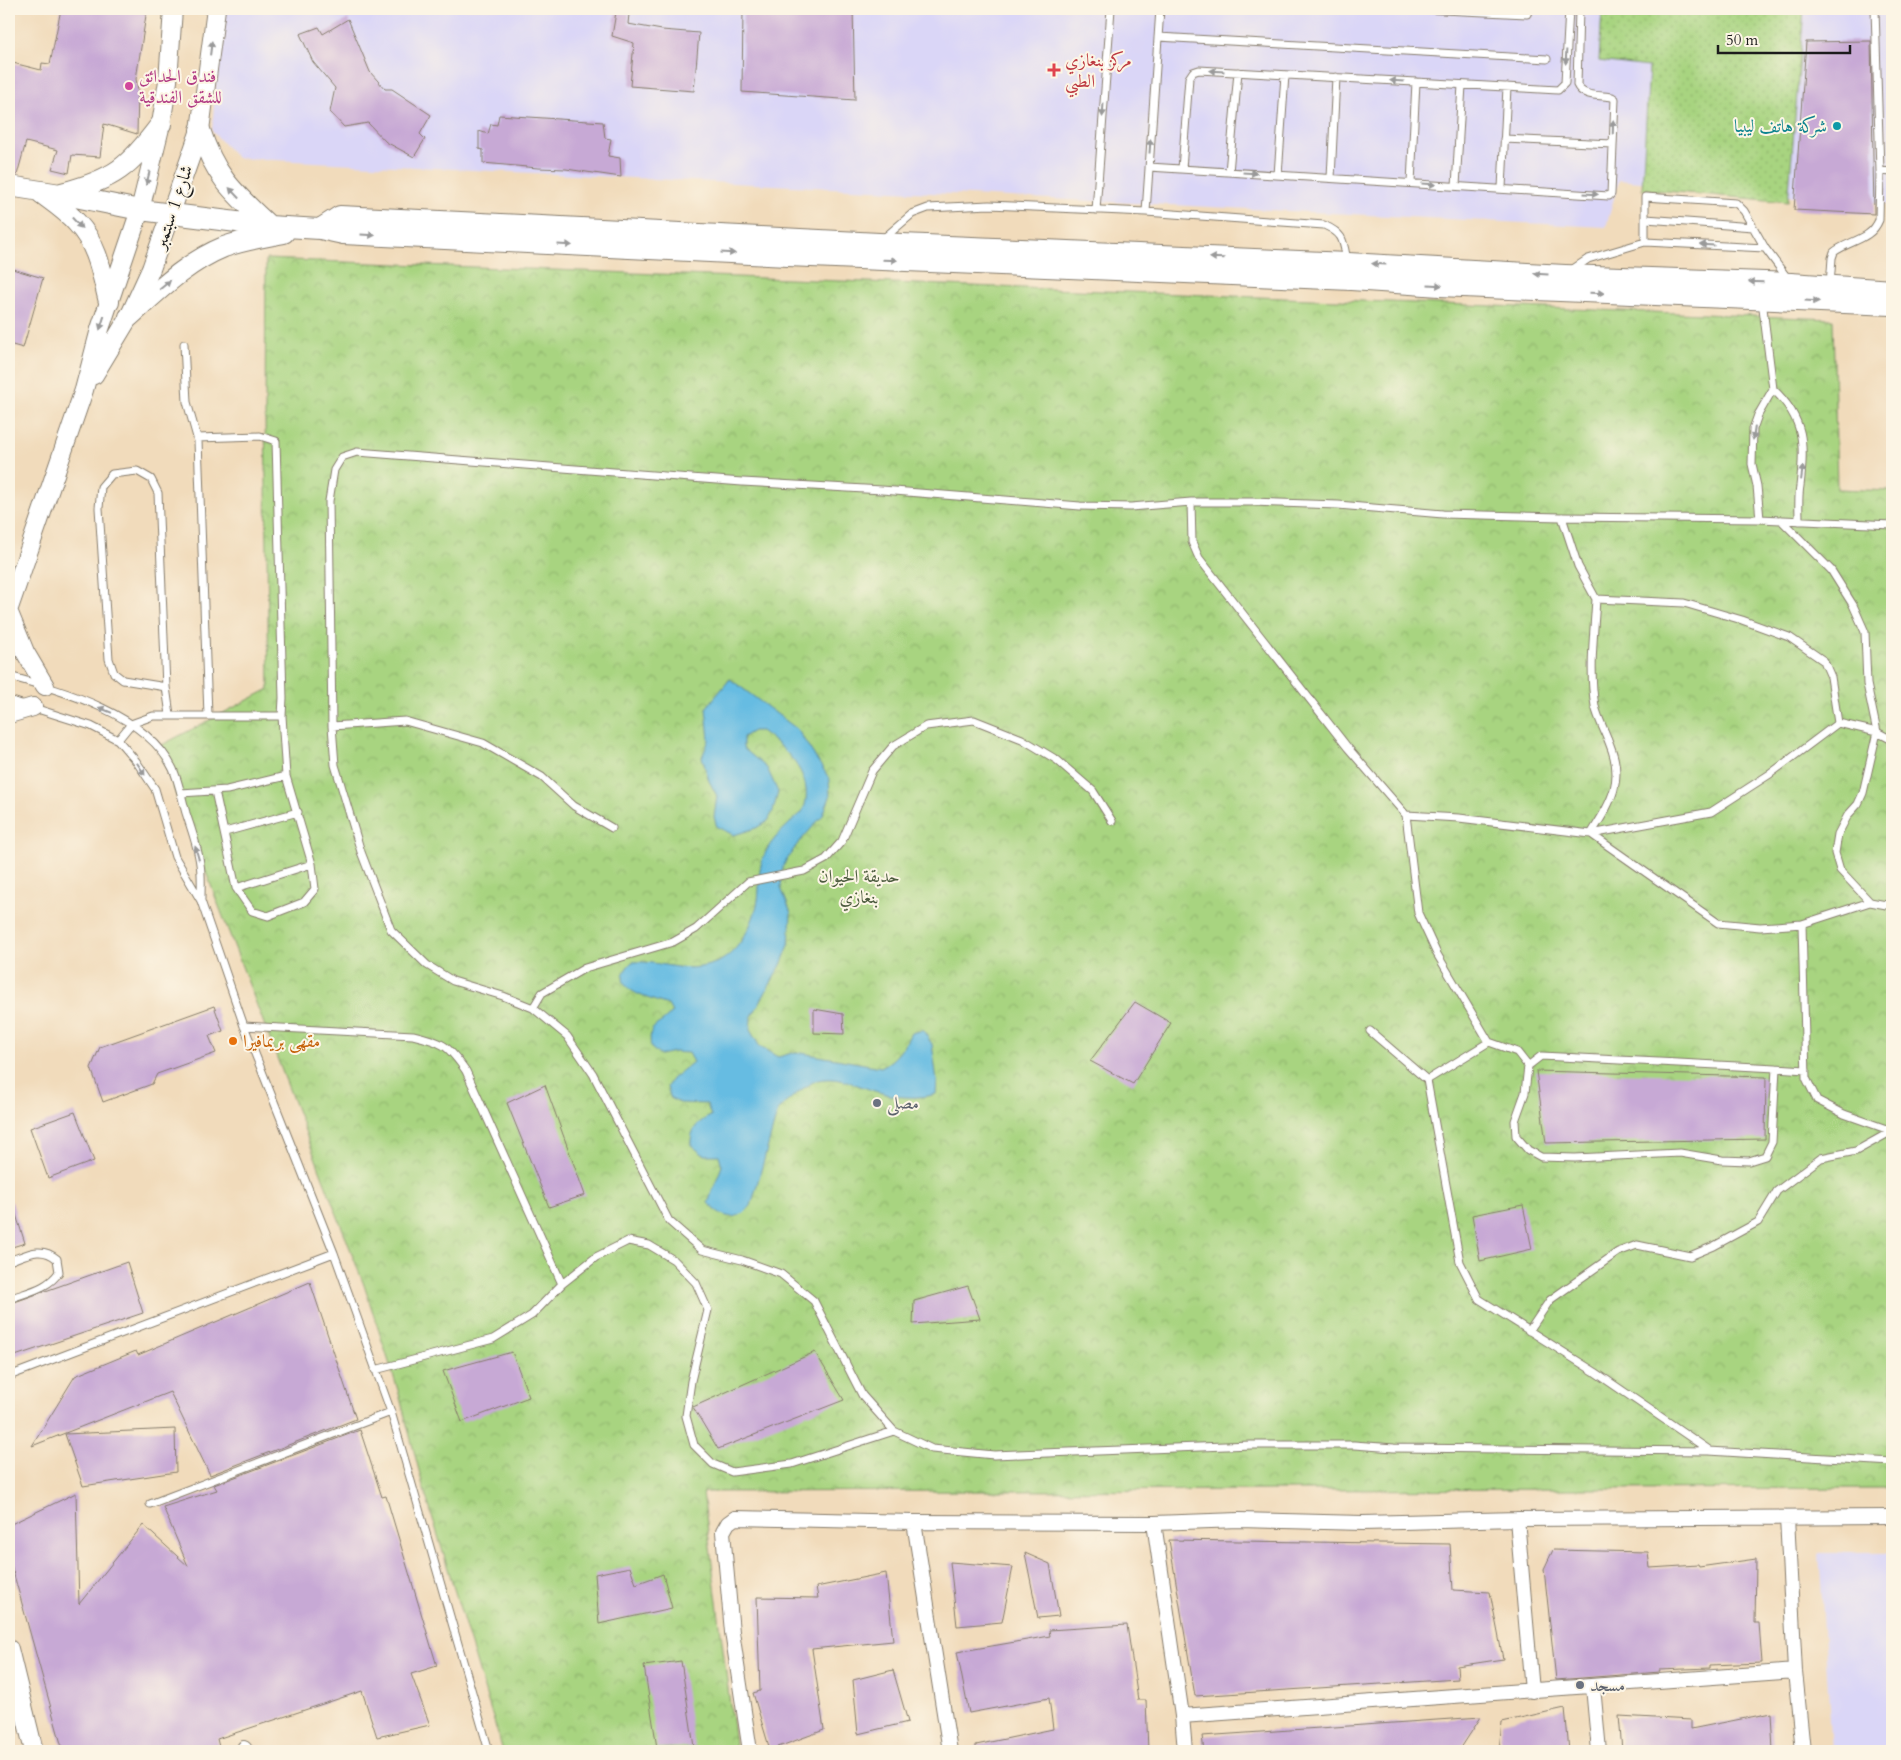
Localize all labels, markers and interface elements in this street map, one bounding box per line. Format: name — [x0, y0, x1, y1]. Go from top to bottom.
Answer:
scale bar — [1718, 22, 1851, 54]
text: 50 m — [1726, 30, 1758, 50]
one-way arrow — [208, 40, 216, 56]
place label: مركز بنغازي الطبي — [1065, 48, 1132, 98]
one-way arrow — [1562, 50, 1570, 66]
marker: مركز بنغازي الطبي — [1047, 63, 1061, 77]
place label: فندق الحدائق للشقق الفندقية — [139, 64, 222, 110]
one-way arrow — [1209, 66, 1225, 74]
one-way arrow — [1388, 77, 1404, 85]
marker: فندق الحدائق للشقق الفندقية — [123, 80, 135, 92]
one-way arrow — [1099, 102, 1107, 118]
place label: شركة هاتف ليبيا — [1734, 114, 1827, 139]
one-way arrow — [1610, 119, 1618, 135]
marker: شركة هاتف ليبيا — [1831, 120, 1843, 132]
one-way arrow — [1146, 137, 1154, 153]
street label: شارع 1 سبتمبر — [147, 162, 201, 255]
one-way arrow — [144, 170, 152, 185]
one-way arrow — [1242, 170, 1258, 178]
one-way arrow — [1422, 181, 1438, 189]
one-way arrow — [228, 187, 240, 199]
one-way arrow — [1584, 191, 1600, 199]
one-way arrow — [71, 217, 82, 229]
one-way arrow — [360, 232, 376, 240]
one-way arrow — [1699, 241, 1715, 249]
one-way arrow — [558, 242, 574, 250]
one-way arrow — [720, 249, 736, 257]
one-way arrow — [1209, 253, 1225, 261]
one-way arrow — [882, 257, 898, 265]
one-way arrow — [1371, 260, 1387, 268]
one-way arrow — [1533, 269, 1549, 277]
one-way arrow — [1748, 278, 1764, 286]
one-way arrow — [159, 280, 171, 291]
one-way arrow — [1427, 282, 1443, 290]
one-way arrow — [1589, 289, 1605, 297]
one-way arrow — [1804, 298, 1820, 306]
one-way arrow — [98, 315, 105, 330]
one-way arrow — [1750, 426, 1758, 442]
one-way arrow — [1798, 464, 1806, 480]
one-way arrow — [97, 705, 112, 713]
one-way arrow — [137, 762, 146, 775]
one-way arrow — [193, 846, 201, 861]
park label: حديقة الحيوان بنغازي — [818, 864, 900, 912]
place label: مقهى بريمافيرا — [243, 1029, 320, 1054]
marker: مقهى بريمافيرا — [227, 1035, 239, 1047]
place label: مصلى — [887, 1091, 919, 1116]
marker: مصلى — [871, 1097, 883, 1109]
place label: مسجد — [1590, 1673, 1625, 1698]
marker: مسجد — [1574, 1679, 1586, 1691]

